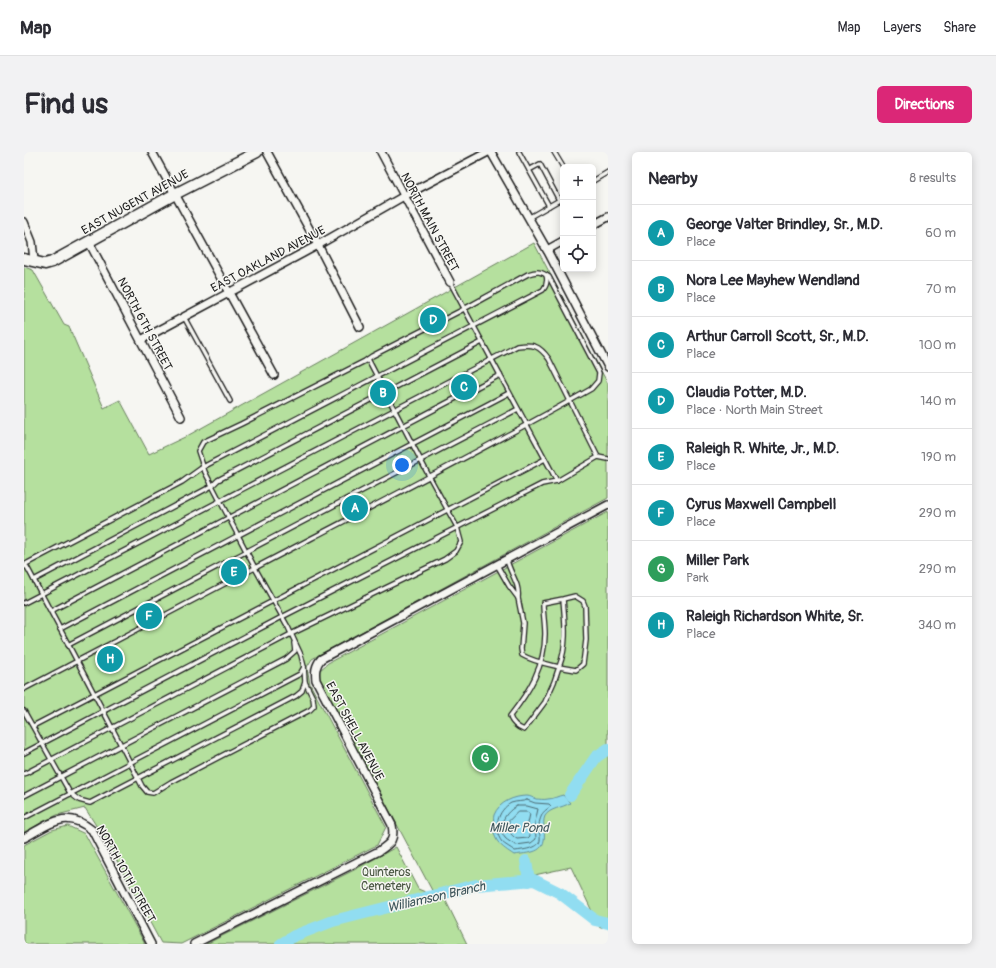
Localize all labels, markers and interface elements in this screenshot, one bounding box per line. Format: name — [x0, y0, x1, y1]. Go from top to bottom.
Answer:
text: Map — [20, 16, 51, 40]
text: Map — [838, 19, 861, 36]
text: Layers — [883, 19, 921, 36]
text: Share — [943, 19, 976, 36]
button: Directions — [877, 86, 972, 123]
text: Find us — [24, 87, 108, 122]
map controls — [560, 164, 596, 272]
button: + — [560, 164, 596, 200]
street label: EAST NUGENT AVENUE — [79, 167, 192, 238]
text: Nearby — [648, 168, 697, 189]
street label: NORTH MAIN STREET — [397, 170, 462, 275]
text: 8 results — [910, 170, 956, 186]
button: − — [560, 200, 596, 236]
text: George Valter Brindley, Sr., M.D. — [686, 215, 883, 234]
street label: EAST OAKLAND AVENUE — [208, 223, 328, 296]
text: A — [657, 225, 665, 241]
text: 60 m — [925, 225, 956, 241]
text: Place — [686, 234, 715, 250]
button: locate — [560, 236, 596, 272]
text: Nora Lee Mayhew Wendland — [686, 271, 860, 290]
street label: NORTH 6TH STREET — [114, 275, 176, 374]
text: B — [657, 281, 665, 297]
text: 70 m — [926, 281, 956, 297]
text: Place — [686, 290, 715, 306]
pin: D — [420, 305, 446, 335]
text: Arthur Carroll Scott, Sr., M.D. — [686, 327, 869, 346]
text: C — [657, 337, 665, 353]
text: 100 m — [919, 337, 956, 353]
text: Place — [686, 346, 715, 362]
pin: C — [451, 372, 477, 402]
pin: B — [370, 378, 396, 408]
text: Claudia Potter, M.D. — [686, 383, 807, 402]
text: D — [657, 393, 665, 409]
text: 140 m — [920, 393, 956, 409]
text: Place · North Main Street — [686, 402, 823, 418]
text: Raleigh R. White, Jr., M.D. — [686, 439, 839, 458]
text: E — [658, 449, 664, 465]
text: 190 m — [921, 449, 956, 465]
your location — [392, 455, 412, 475]
text: Place — [686, 458, 715, 474]
pin: A — [342, 493, 368, 523]
text: Cyrus Maxwell Campbell — [686, 495, 836, 514]
text: F — [657, 505, 665, 521]
text: 290 m — [919, 505, 956, 521]
text: Place — [686, 514, 715, 530]
text: Miller Park — [686, 551, 749, 570]
pin: E — [221, 557, 247, 587]
text: G — [657, 561, 665, 577]
text: 290 m — [919, 561, 956, 577]
text: Park — [686, 570, 709, 586]
pin: F — [136, 601, 162, 631]
text: Raleigh Richardson White, Sr. — [686, 607, 864, 626]
text: H — [657, 617, 665, 633]
text: 340 m — [918, 617, 956, 633]
text: Place — [686, 626, 715, 642]
pin: H — [97, 644, 123, 674]
street label: EAST SHELL AVENUE — [322, 679, 387, 783]
pin: G — [472, 743, 498, 773]
water label: Miller Pond — [489, 820, 550, 836]
street label: NORTH 10TH STREET — [93, 823, 159, 926]
park label: Quinteros Cemetery — [361, 865, 411, 894]
water label: Williamson Branch — [386, 878, 488, 916]

